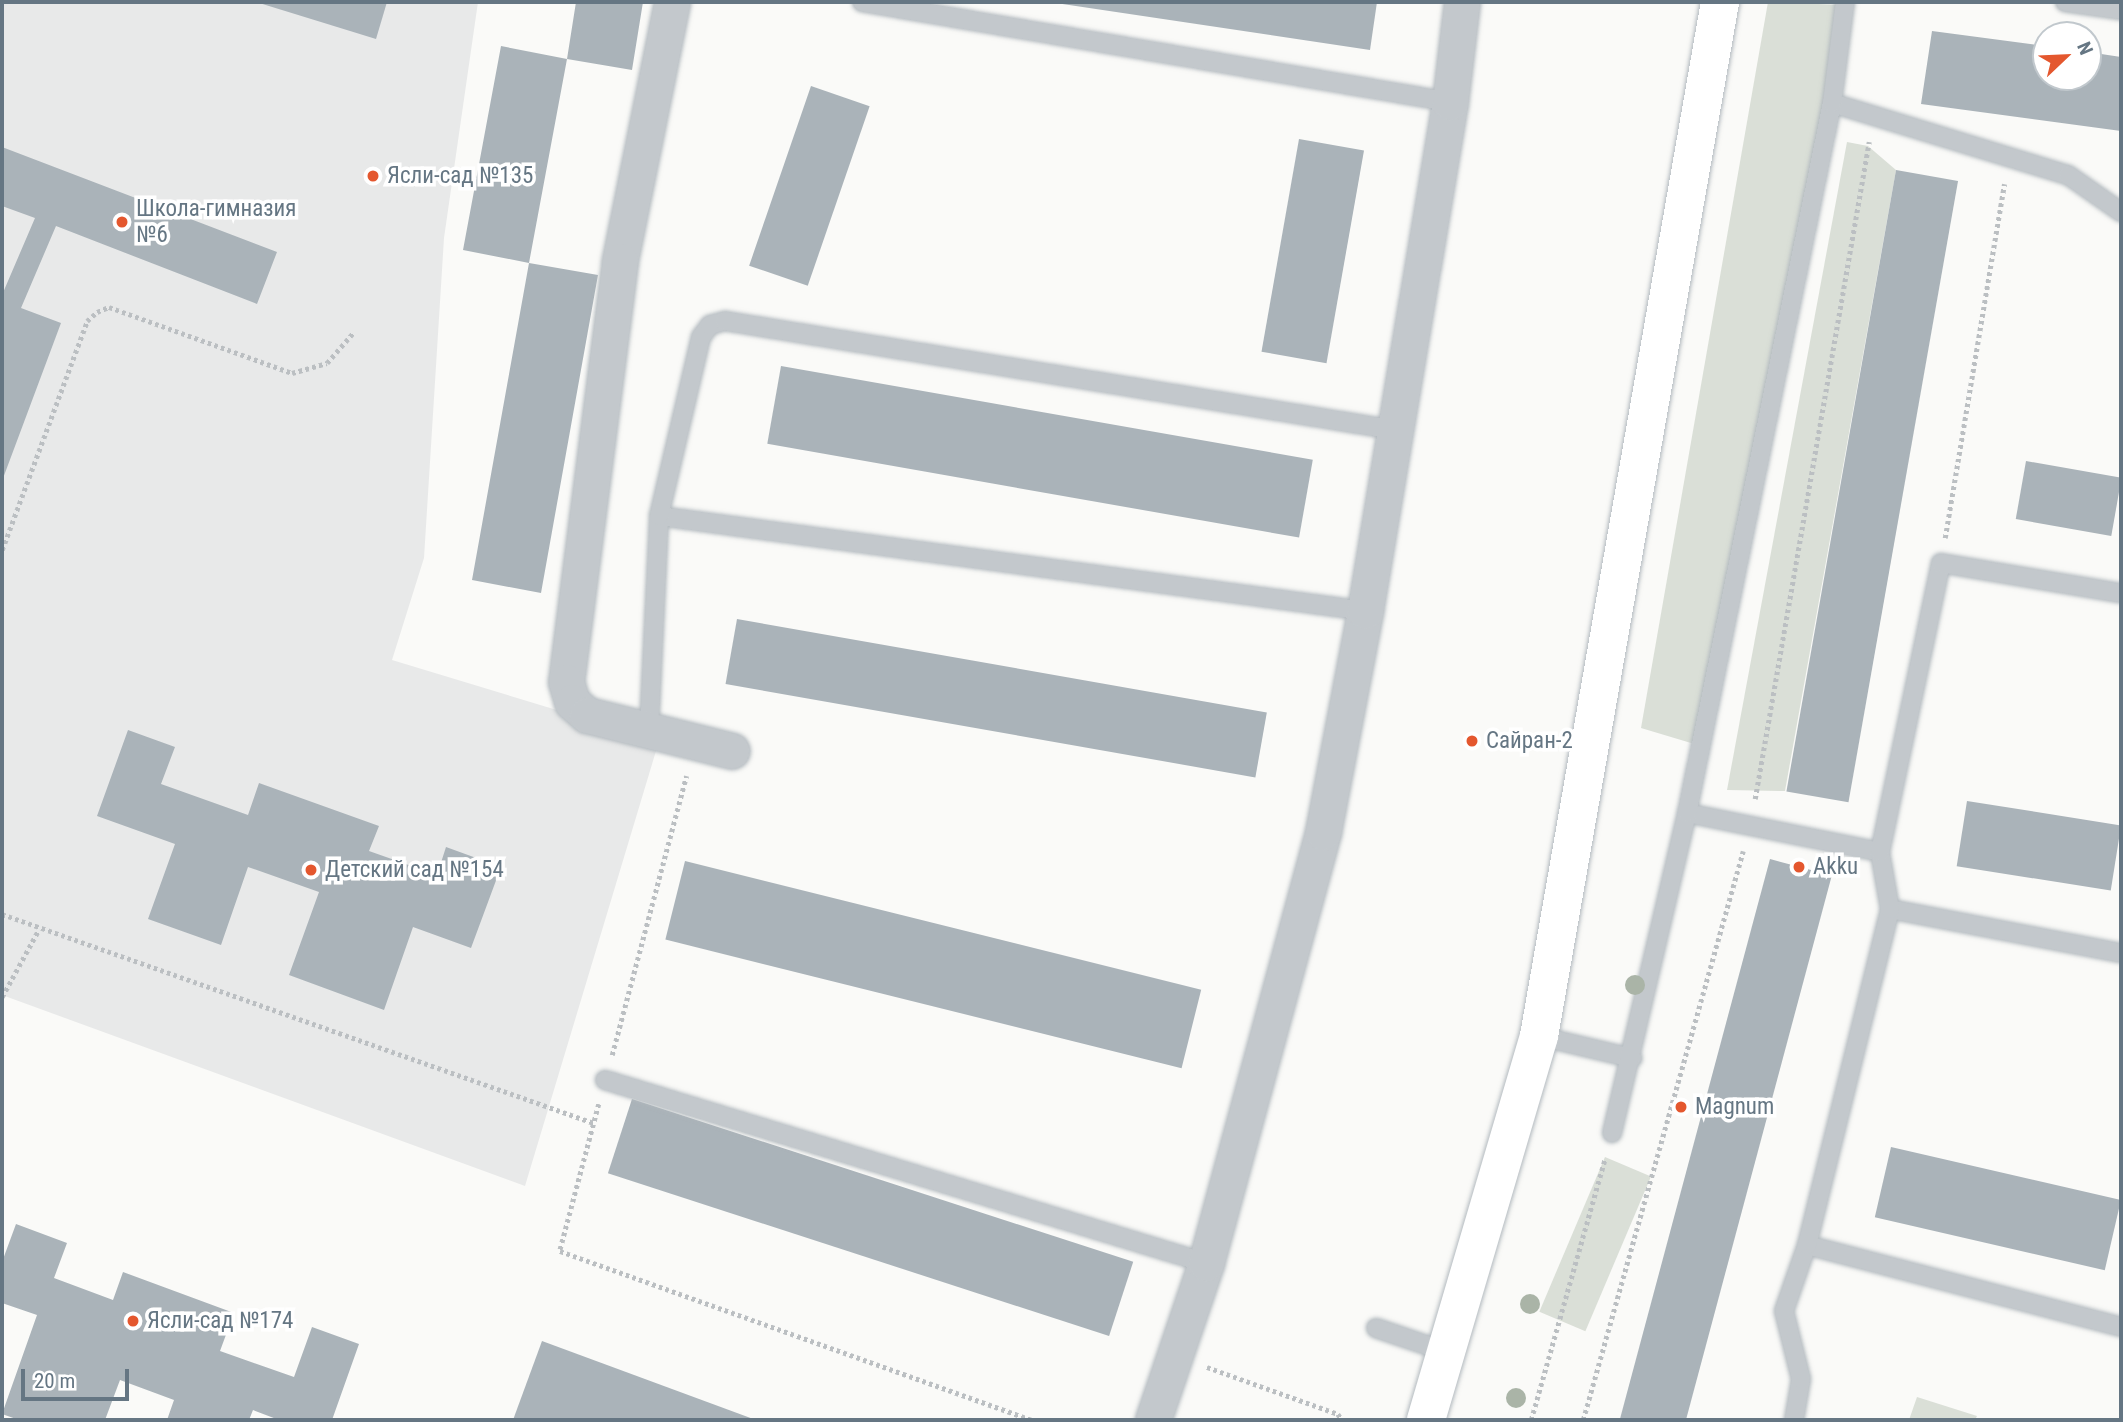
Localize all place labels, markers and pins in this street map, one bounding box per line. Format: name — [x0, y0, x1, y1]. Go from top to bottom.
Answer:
place label: Ясли-сад №135 — [387, 162, 533, 190]
marker: Ясли-сад №135 — [365, 168, 381, 184]
place label: Школа-гимназия №6 — [136, 195, 296, 249]
marker: Школа-гимназия №6 — [114, 214, 130, 230]
place label: Сайран-2 — [1486, 727, 1573, 755]
marker: Сайран-2 — [1464, 733, 1480, 749]
place label: Akku — [1813, 853, 1858, 881]
place label: Детский сад №154 — [325, 856, 504, 884]
marker: Akku — [1791, 859, 1807, 875]
marker: Детский сад №154 — [303, 862, 319, 878]
place label: Magnum — [1695, 1093, 1774, 1121]
marker: Magnum — [1673, 1099, 1689, 1115]
place label: Ясли-сад №174 — [147, 1307, 293, 1335]
marker: Ясли-сад №174 — [125, 1313, 141, 1329]

